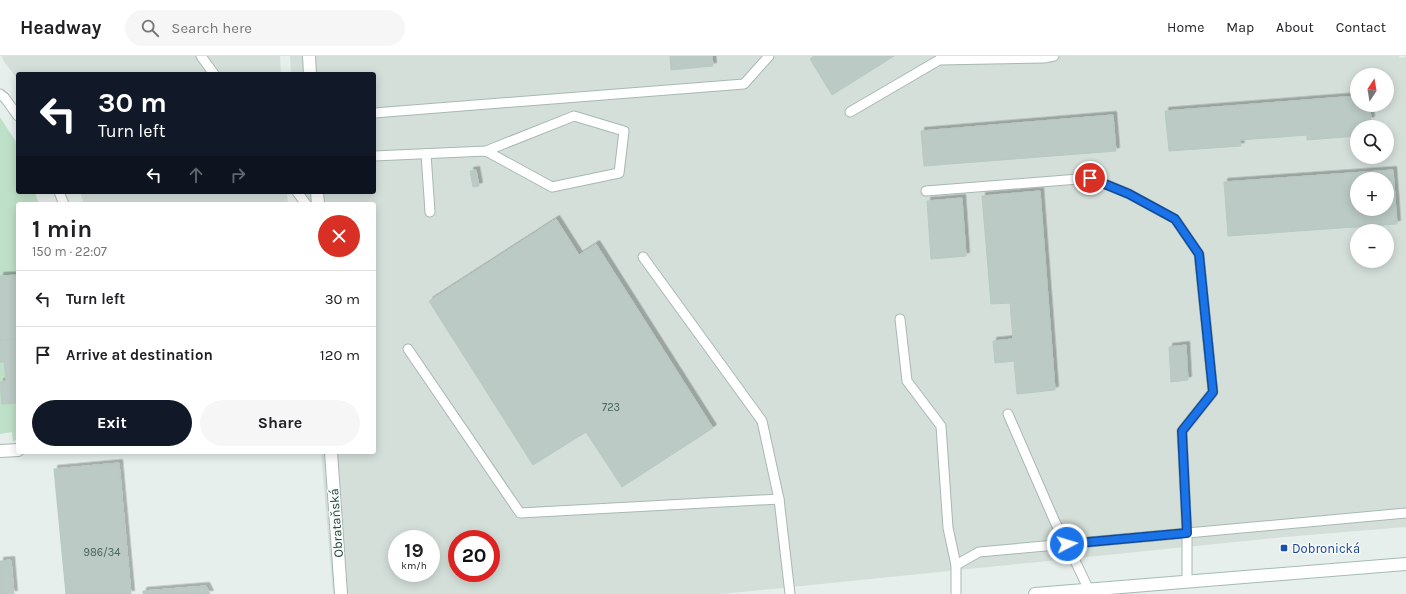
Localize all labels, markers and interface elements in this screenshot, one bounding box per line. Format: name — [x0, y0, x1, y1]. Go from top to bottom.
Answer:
search box — [125, 10, 405, 46]
text: Headway — [20, 17, 101, 39]
icon: search — [139, 17, 161, 39]
text: Search here — [171, 19, 252, 37]
text: Home — [1167, 19, 1204, 36]
text: Map — [1226, 19, 1254, 36]
text: About — [1276, 19, 1314, 36]
text: Contact — [1336, 19, 1386, 36]
north arrow — [1350, 68, 1394, 112]
map controls — [1350, 68, 1394, 268]
text: 30 m — [98, 86, 167, 119]
icon: left — [32, 88, 84, 140]
text: Turn left — [98, 120, 166, 142]
button: search — [1350, 120, 1394, 164]
pin — [1073, 161, 1107, 195]
icon: left — [143, 164, 165, 186]
icon: ahead — [185, 164, 207, 186]
icon: right — [227, 164, 249, 186]
icon: arrive — [1079, 167, 1101, 189]
button: + — [1350, 172, 1394, 216]
text: 1 min — [32, 215, 92, 243]
button: close — [318, 215, 360, 257]
button: − — [1350, 224, 1394, 268]
text: 150 m · 22:07 — [32, 244, 107, 259]
icon: left — [32, 288, 54, 310]
text: Turn left — [66, 290, 125, 308]
text: 30 m — [325, 290, 360, 308]
icon: arrive — [32, 344, 54, 366]
text: Arrive at destination — [66, 346, 213, 364]
text: 120 m — [320, 346, 360, 364]
button: Exit — [32, 400, 192, 446]
button: Share — [200, 400, 360, 446]
house number: 723 — [602, 401, 620, 414]
street label: Obrataňská — [326, 488, 346, 558]
position arrow — [1046, 523, 1088, 565]
speed limit sign: 20 — [448, 530, 500, 582]
text: 19 — [404, 539, 424, 562]
place label: Dobronická — [1292, 541, 1360, 556]
marker: Dobronická — [1279, 543, 1289, 553]
house number: 986/34 — [84, 546, 120, 559]
text: km/h — [401, 560, 427, 572]

